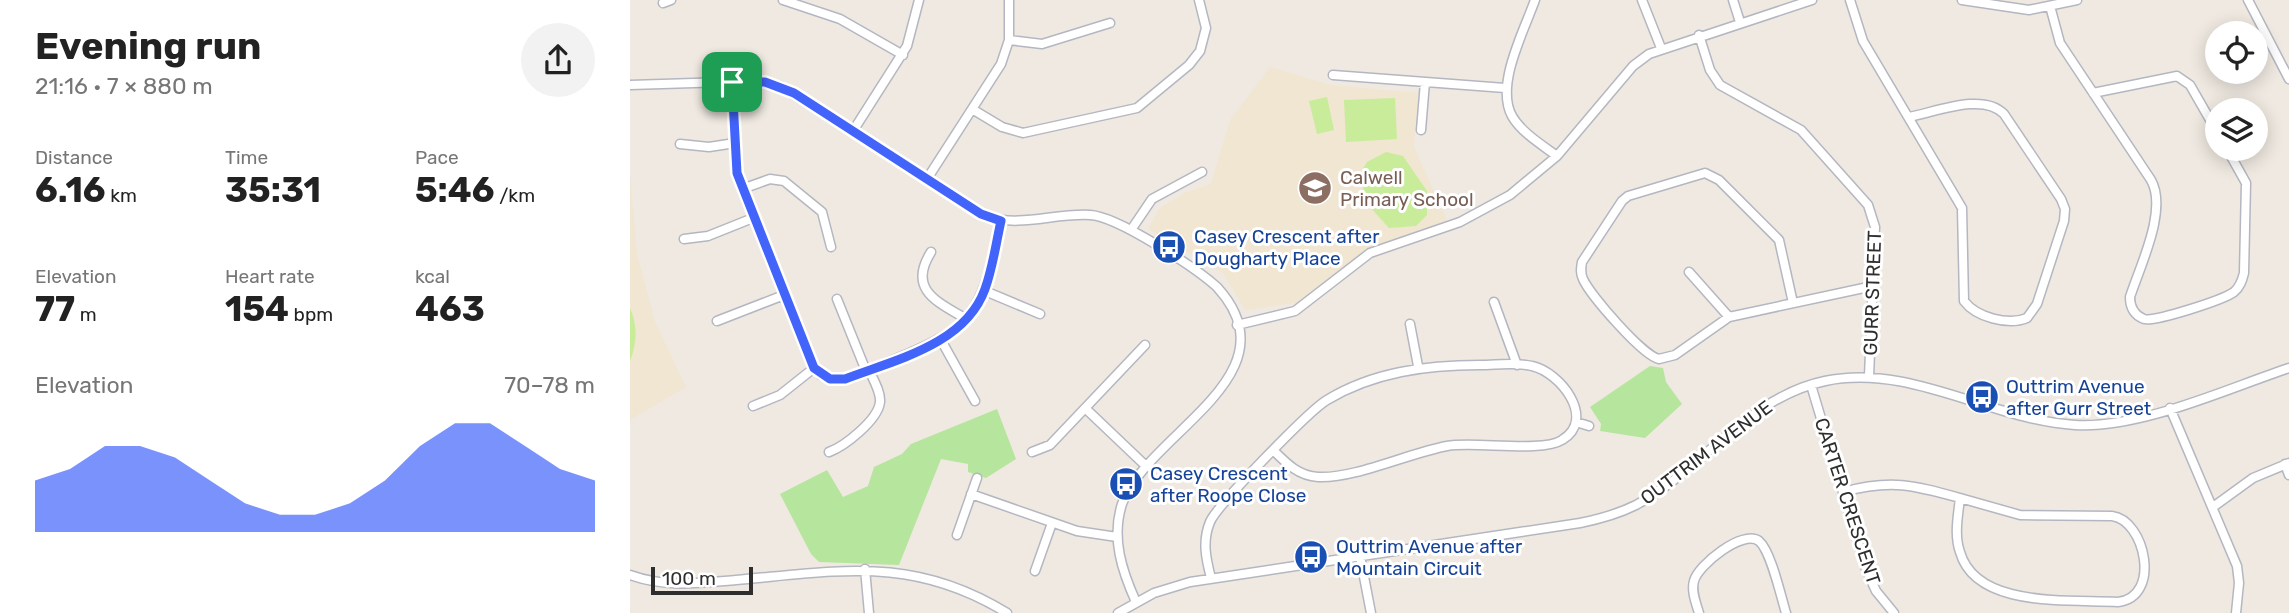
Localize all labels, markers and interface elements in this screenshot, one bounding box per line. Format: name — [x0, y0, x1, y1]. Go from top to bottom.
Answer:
map controls — [2205, 21, 2268, 161]
button: locate — [2205, 21, 2268, 84]
text: Evening run — [35, 23, 261, 69]
button: share — [521, 23, 595, 97]
pin — [702, 52, 762, 112]
icon: arrive — [713, 63, 751, 101]
text: 21:16 · 7 × 880 m — [35, 72, 213, 100]
button: layers — [2205, 98, 2268, 161]
text: Distance — [35, 146, 113, 169]
text: Time — [225, 146, 268, 169]
text: Pace — [415, 146, 459, 169]
place label: Calwell Primary School — [1340, 166, 1474, 211]
text: 6.16 — [35, 169, 106, 211]
text: 35:31 — [225, 169, 321, 211]
text: 5:46 — [415, 169, 495, 211]
school or university icon: Calwell Primary School — [1296, 169, 1334, 207]
text: km — [106, 184, 137, 207]
text: /km — [495, 184, 535, 207]
place label: Casey Crescent after Dougharty Place — [1194, 225, 1380, 270]
bus stop icon: Casey Crescent after Dougharty Place — [1150, 228, 1188, 266]
street label: GURR STREET — [1859, 230, 1886, 356]
text: Elevation — [35, 265, 116, 288]
text: Heart rate — [225, 265, 315, 288]
text: kcal — [415, 265, 450, 288]
text: 77 — [35, 288, 75, 330]
text: 154 — [225, 288, 289, 330]
text: 463 — [415, 288, 485, 330]
text: m — [75, 303, 97, 326]
text: bpm — [289, 303, 333, 326]
text: Elevation — [35, 371, 134, 399]
text: 70–78 m — [504, 371, 595, 399]
place label: Outtrim Avenue after Gurr Street — [2006, 375, 2152, 420]
bus stop icon: Outtrim Avenue after Gurr Street — [1963, 378, 2001, 416]
street label: OUTTRIM AVENUE — [1636, 395, 1777, 509]
street label: CARTER CRESCENT — [1810, 415, 1885, 587]
place label: Casey Crescent after Roope Close — [1150, 462, 1307, 507]
bus stop icon: Casey Crescent after Roope Close — [1107, 465, 1145, 503]
place label: Outtrim Avenue after Mountain Circuit — [1336, 535, 1523, 580]
bus stop icon: Outtrim Avenue after Mountain Circuit — [1292, 538, 1330, 576]
scale bar — [651, 564, 752, 596]
text: 100 m — [662, 567, 716, 590]

